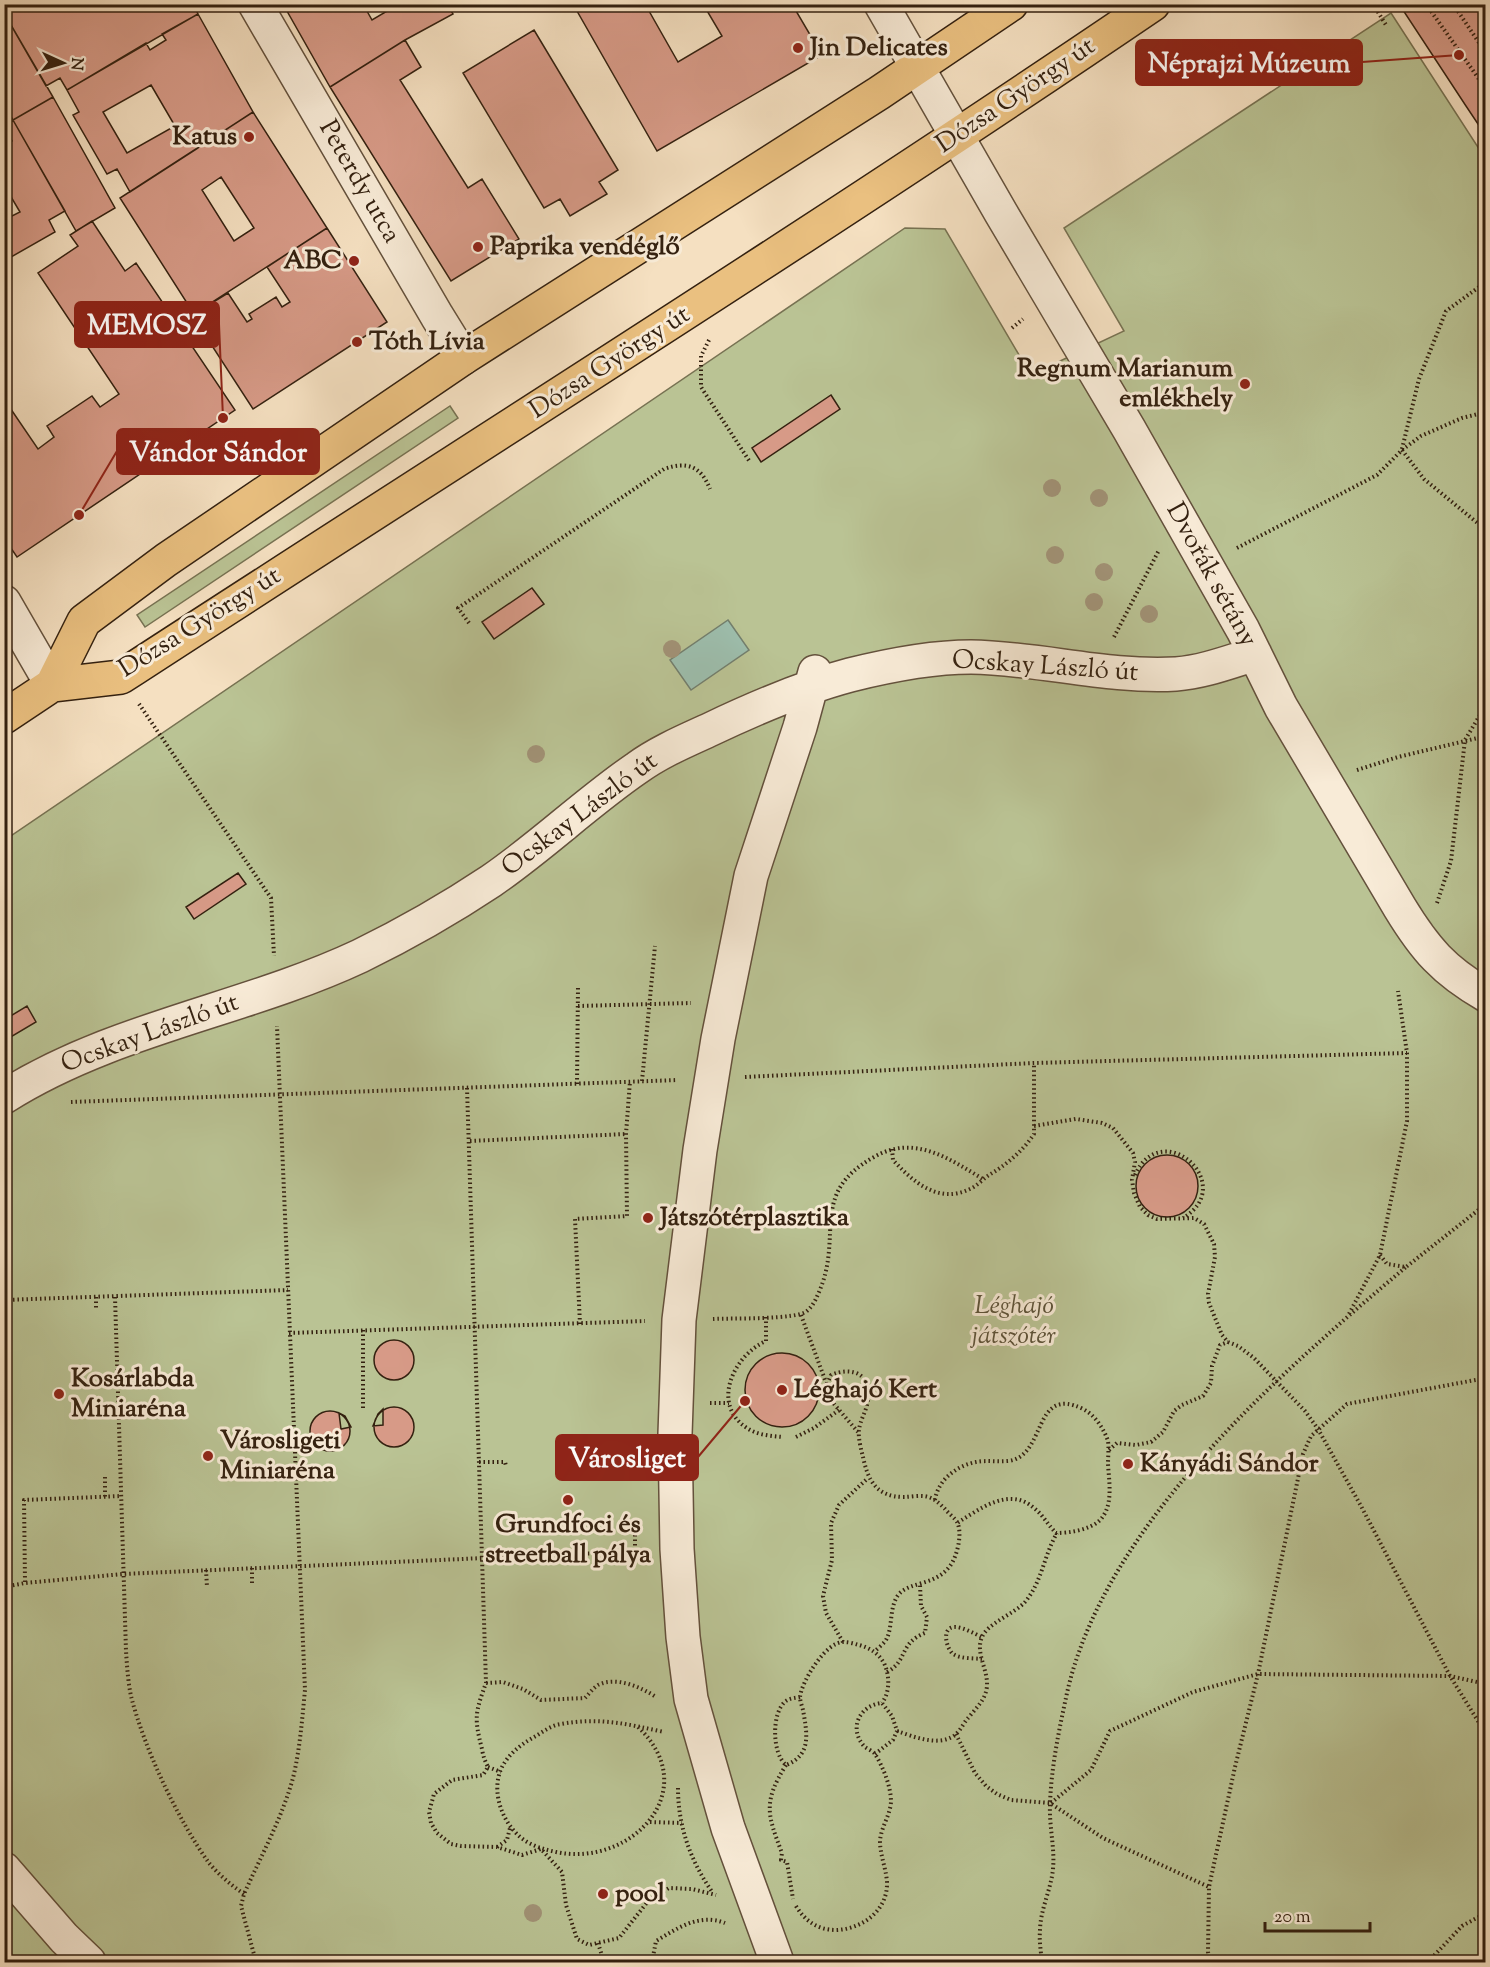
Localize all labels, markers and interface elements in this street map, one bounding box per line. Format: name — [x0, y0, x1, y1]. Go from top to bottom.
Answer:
street label: Dózsa György út — [929, 29, 1103, 163]
place label: Jin Delicates — [808, 30, 948, 67]
north arrow — [33, 33, 93, 93]
callout: Néprajzi Múzeum — [1136, 40, 1362, 85]
marker: Jin Delicates — [791, 41, 805, 55]
text: Néprajzi Múzeum — [1148, 46, 1351, 85]
text: N — [64, 57, 87, 71]
street label: Peterdy utca — [309, 114, 409, 251]
place label: Katus — [172, 119, 237, 156]
marker: Katus — [242, 130, 256, 144]
place label: Paprika vendéglő — [490, 229, 680, 266]
marker: Paprika vendéglő — [471, 240, 485, 254]
place label: ABC — [284, 243, 342, 280]
marker: ABC — [347, 254, 361, 268]
street label: Dózsa György út — [522, 297, 698, 429]
callout: MEMOSZ — [75, 302, 219, 347]
text: MEMOSZ — [87, 308, 208, 347]
place label: Tóth Lívia — [369, 324, 485, 361]
marker: Tóth Lívia — [350, 335, 364, 349]
place label: Regnum Marianum emlékhely — [1017, 351, 1233, 418]
marker: Regnum Marianum emlékhely — [1238, 377, 1252, 391]
callout: Vándor Sándor — [117, 429, 319, 474]
text: Vándor Sándor — [129, 435, 308, 474]
street label: Dvořák sétány — [1156, 496, 1266, 654]
street label: Dózsa György út — [112, 558, 288, 688]
street label: Ocskay László út — [951, 642, 1140, 692]
street label: Ocskay László út — [494, 744, 666, 886]
street label: Ocskay László út — [56, 985, 244, 1083]
place label: Játszótérplasztika — [658, 1200, 849, 1237]
marker: Játszótérplasztika — [641, 1211, 655, 1225]
park label: Léghajó játszótér — [970, 1288, 1056, 1355]
place label: Kosárlabda Miniaréna — [71, 1361, 194, 1428]
place label: Léghajó Kert — [794, 1372, 937, 1409]
marker: Léghajó Kert — [775, 1383, 789, 1397]
marker: Kosárlabda Miniaréna — [52, 1387, 66, 1401]
place label: Városligeti Miniaréna — [220, 1423, 341, 1490]
callout: Városliget — [556, 1435, 698, 1480]
text: Városliget — [568, 1441, 687, 1480]
place label: Kányádi Sándor — [1140, 1446, 1319, 1483]
marker: Városligeti Miniaréna — [201, 1449, 215, 1463]
marker: Kányádi Sándor — [1121, 1457, 1135, 1471]
marker: Grundfoci és streetball pálya — [561, 1493, 575, 1507]
place label: Grundfoci és streetball pálya — [485, 1507, 651, 1574]
place label: pool — [615, 1876, 666, 1913]
marker: pool — [596, 1887, 610, 1901]
scale bar — [1265, 1895, 1370, 1933]
text: 20 m — [1274, 1905, 1311, 1931]

